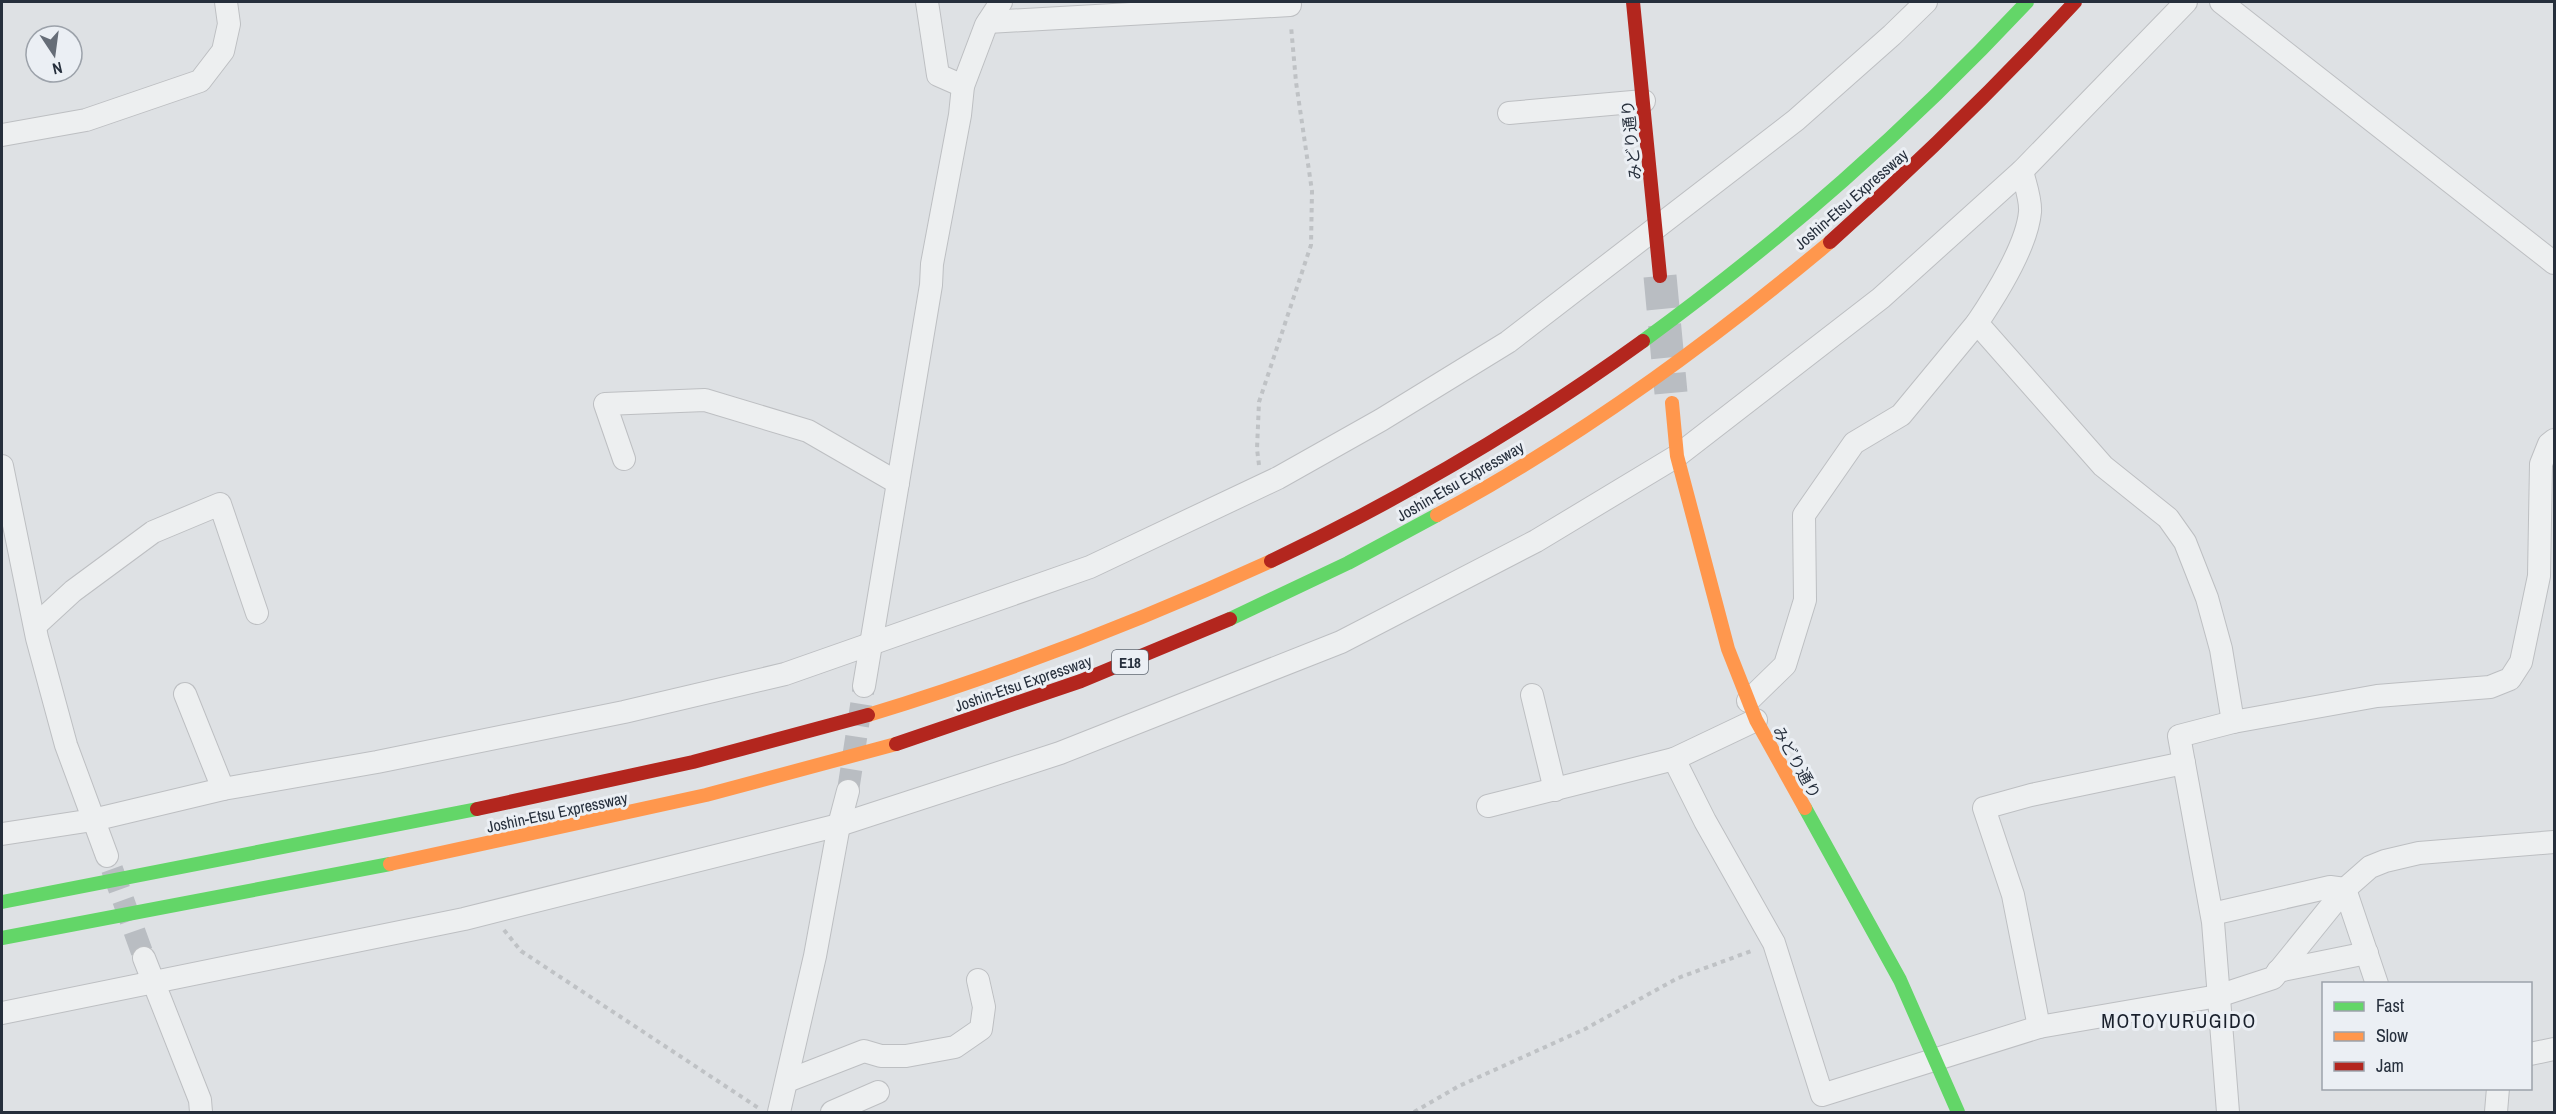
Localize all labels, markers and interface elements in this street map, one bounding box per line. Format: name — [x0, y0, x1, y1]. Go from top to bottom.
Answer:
north arrow — [24, 24, 84, 84]
text: N — [50, 57, 64, 80]
street label: みどり通り — [1616, 99, 1646, 181]
street label: Joshin-Etsu Expressway — [1790, 143, 1913, 254]
street label: Joshin-Etsu Expressway — [1392, 435, 1528, 526]
street label: Joshin-Etsu Expressway — [952, 649, 1095, 717]
road number: E18 — [1112, 650, 1148, 674]
street label: みどり通り — [1768, 722, 1826, 802]
street label: Joshin-Etsu Expressway — [484, 786, 630, 838]
legend — [2322, 982, 2532, 1090]
text: Fast — [2376, 993, 2404, 1018]
district label: MOTOYURUGIDO — [2101, 1007, 2257, 1034]
text: Slow — [2376, 1023, 2408, 1048]
text: Jam — [2376, 1053, 2404, 1078]

